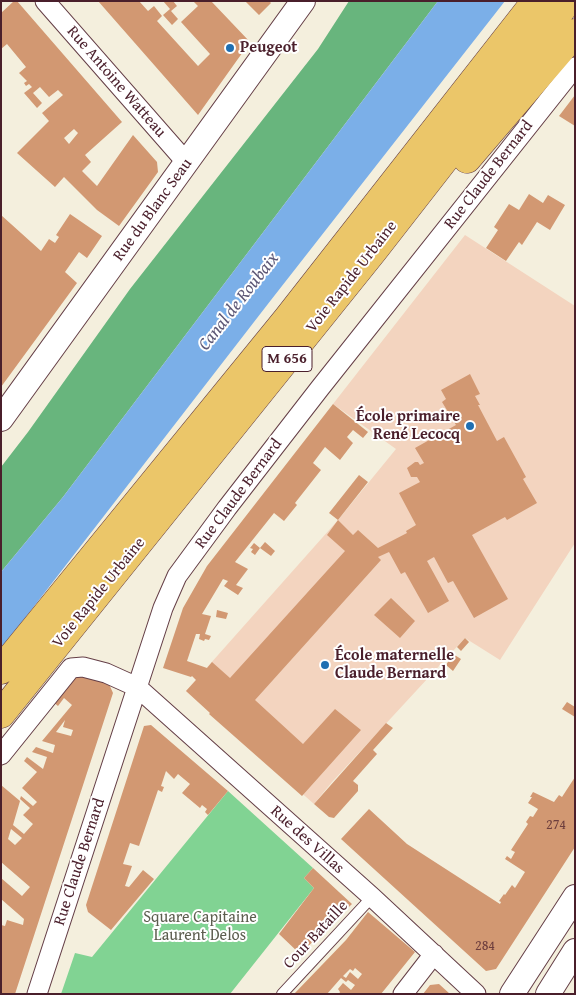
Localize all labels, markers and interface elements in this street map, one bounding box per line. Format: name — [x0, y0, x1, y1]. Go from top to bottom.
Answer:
street label: Rue Antoine Watteau — [62, 22, 170, 142]
place label: Peugeot — [240, 38, 297, 58]
marker: Peugeot — [224, 42, 236, 54]
street label: Rue Claude Bernard — [441, 117, 537, 233]
street label: Rue du Blanc Seau — [109, 155, 197, 265]
street label: Voie Rapide Urbaine — [302, 217, 402, 337]
water label: Canal de Roubaix — [194, 249, 284, 355]
road number: M 656 — [262, 346, 312, 372]
place label: École primaire René Lecocq — [356, 407, 460, 445]
marker: École primaire René Lecocq — [464, 420, 476, 432]
street label: Rue Claude Bernard — [191, 435, 287, 553]
street label: Voie Rapide Urbaine — [49, 534, 149, 652]
place label: École maternelle Claude Bernard — [335, 646, 454, 684]
marker: École maternelle Claude Bernard — [319, 659, 331, 671]
street label: Rue Claude Bernard — [50, 796, 110, 928]
street label: Rue des Villas — [266, 802, 348, 878]
house number: 274 — [546, 817, 566, 833]
street label: Cour Bataille — [279, 897, 353, 973]
park label: Square Capitaine Laurent Delos — [143, 908, 257, 946]
house number: 284 — [475, 938, 495, 954]

